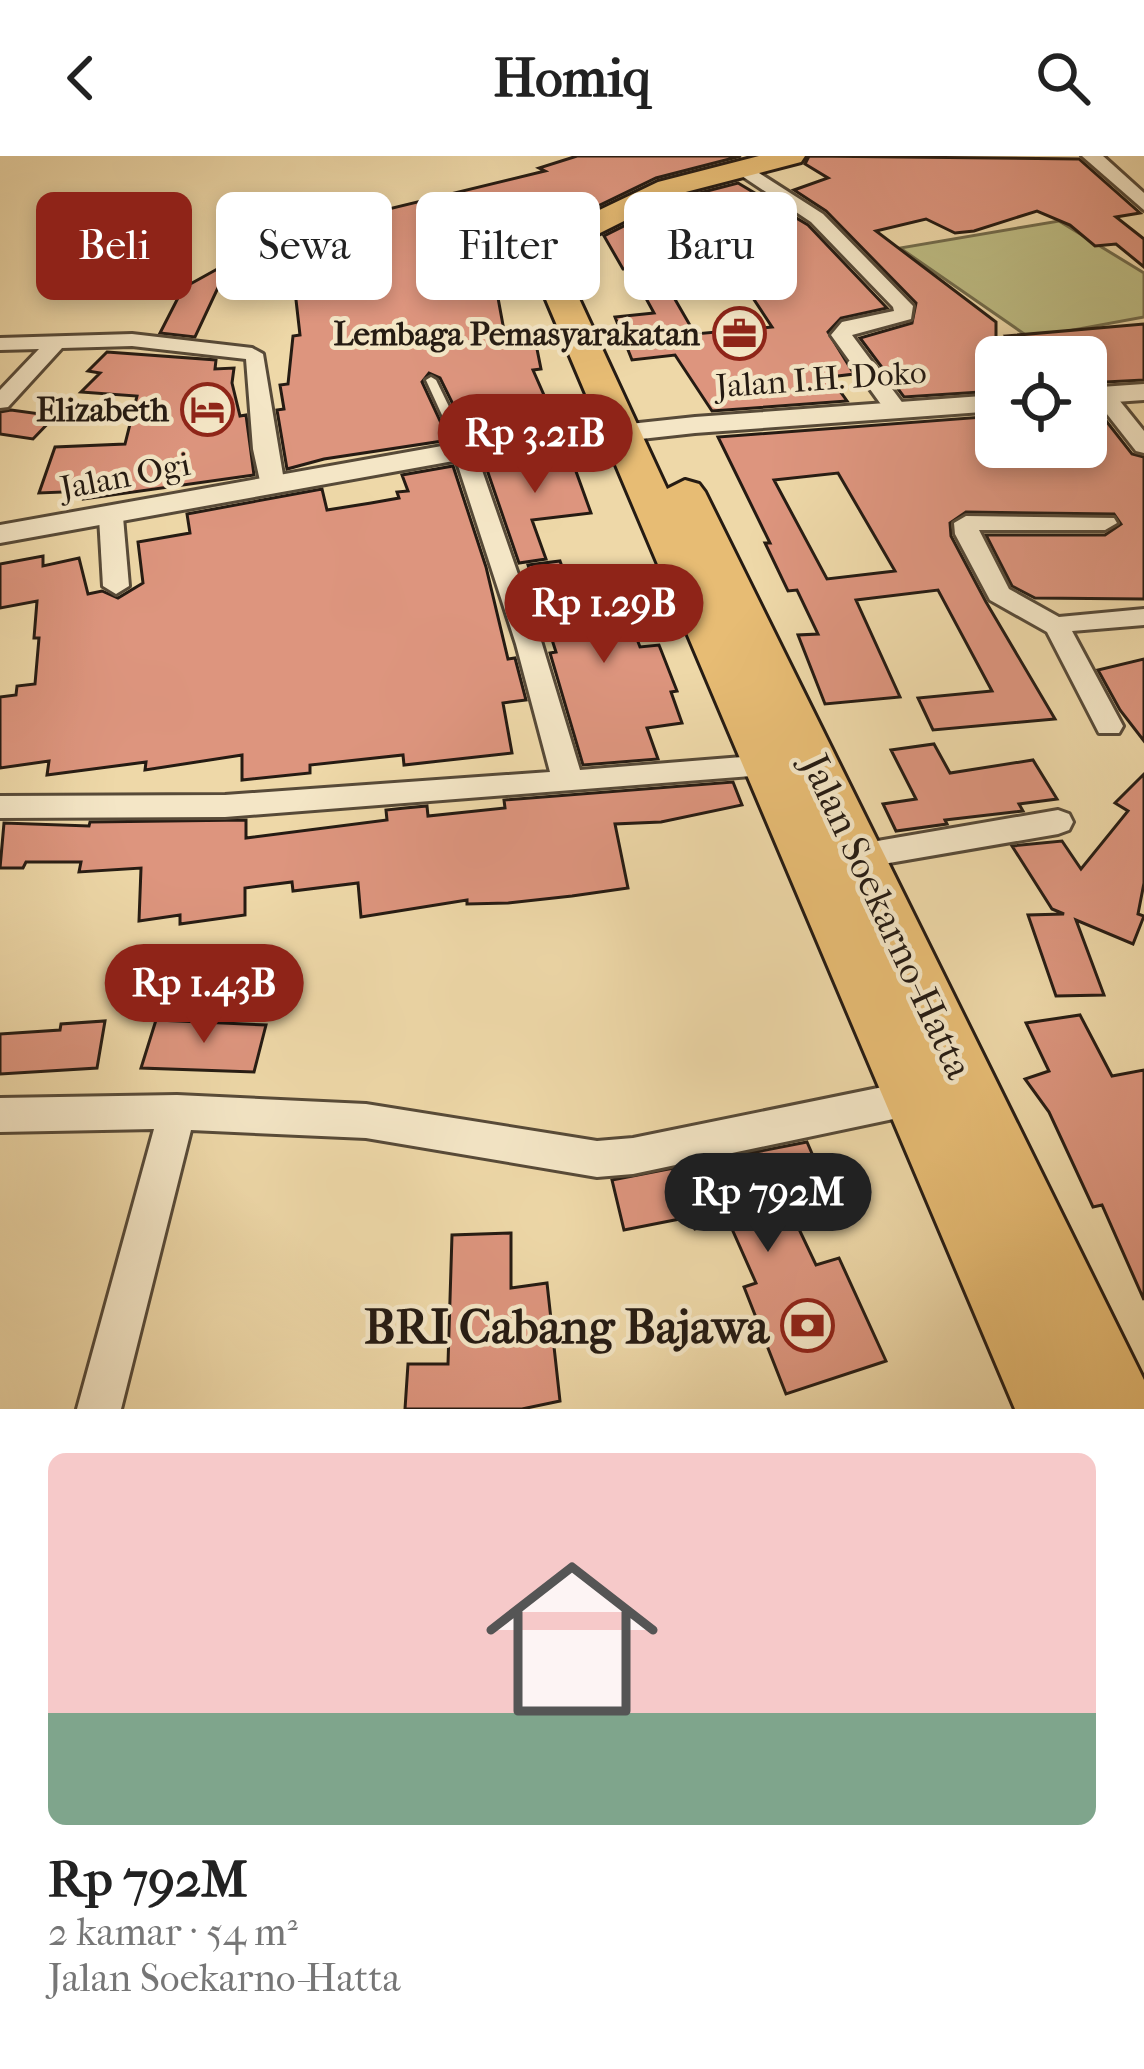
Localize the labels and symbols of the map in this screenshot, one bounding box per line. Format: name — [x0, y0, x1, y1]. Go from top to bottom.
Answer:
office icon: Lembaga Pemasyarakatan — [711, 305, 767, 361]
place label: Lembaga Pemasyarakatan — [334, 315, 701, 354]
street label: Jalan I.H. Doko — [711, 353, 928, 407]
hotel icon: Elizabeth — [180, 381, 236, 437]
place label: Elizabeth — [36, 391, 169, 430]
pin: Rp 3.21B — [411, 394, 659, 496]
street label: Jalan Ogi — [54, 445, 194, 509]
pin: Rp 1.29B — [480, 564, 728, 666]
street label: Jalan Soekarno-Hatta — [791, 744, 983, 1087]
pin: Rp 1.43B — [80, 944, 328, 1046]
pin: Rp 792M — [657, 1153, 879, 1255]
bank icon: BRI Cabang Bajawa — [780, 1298, 836, 1354]
place label: BRI Cabang Bajawa — [364, 1299, 771, 1355]

